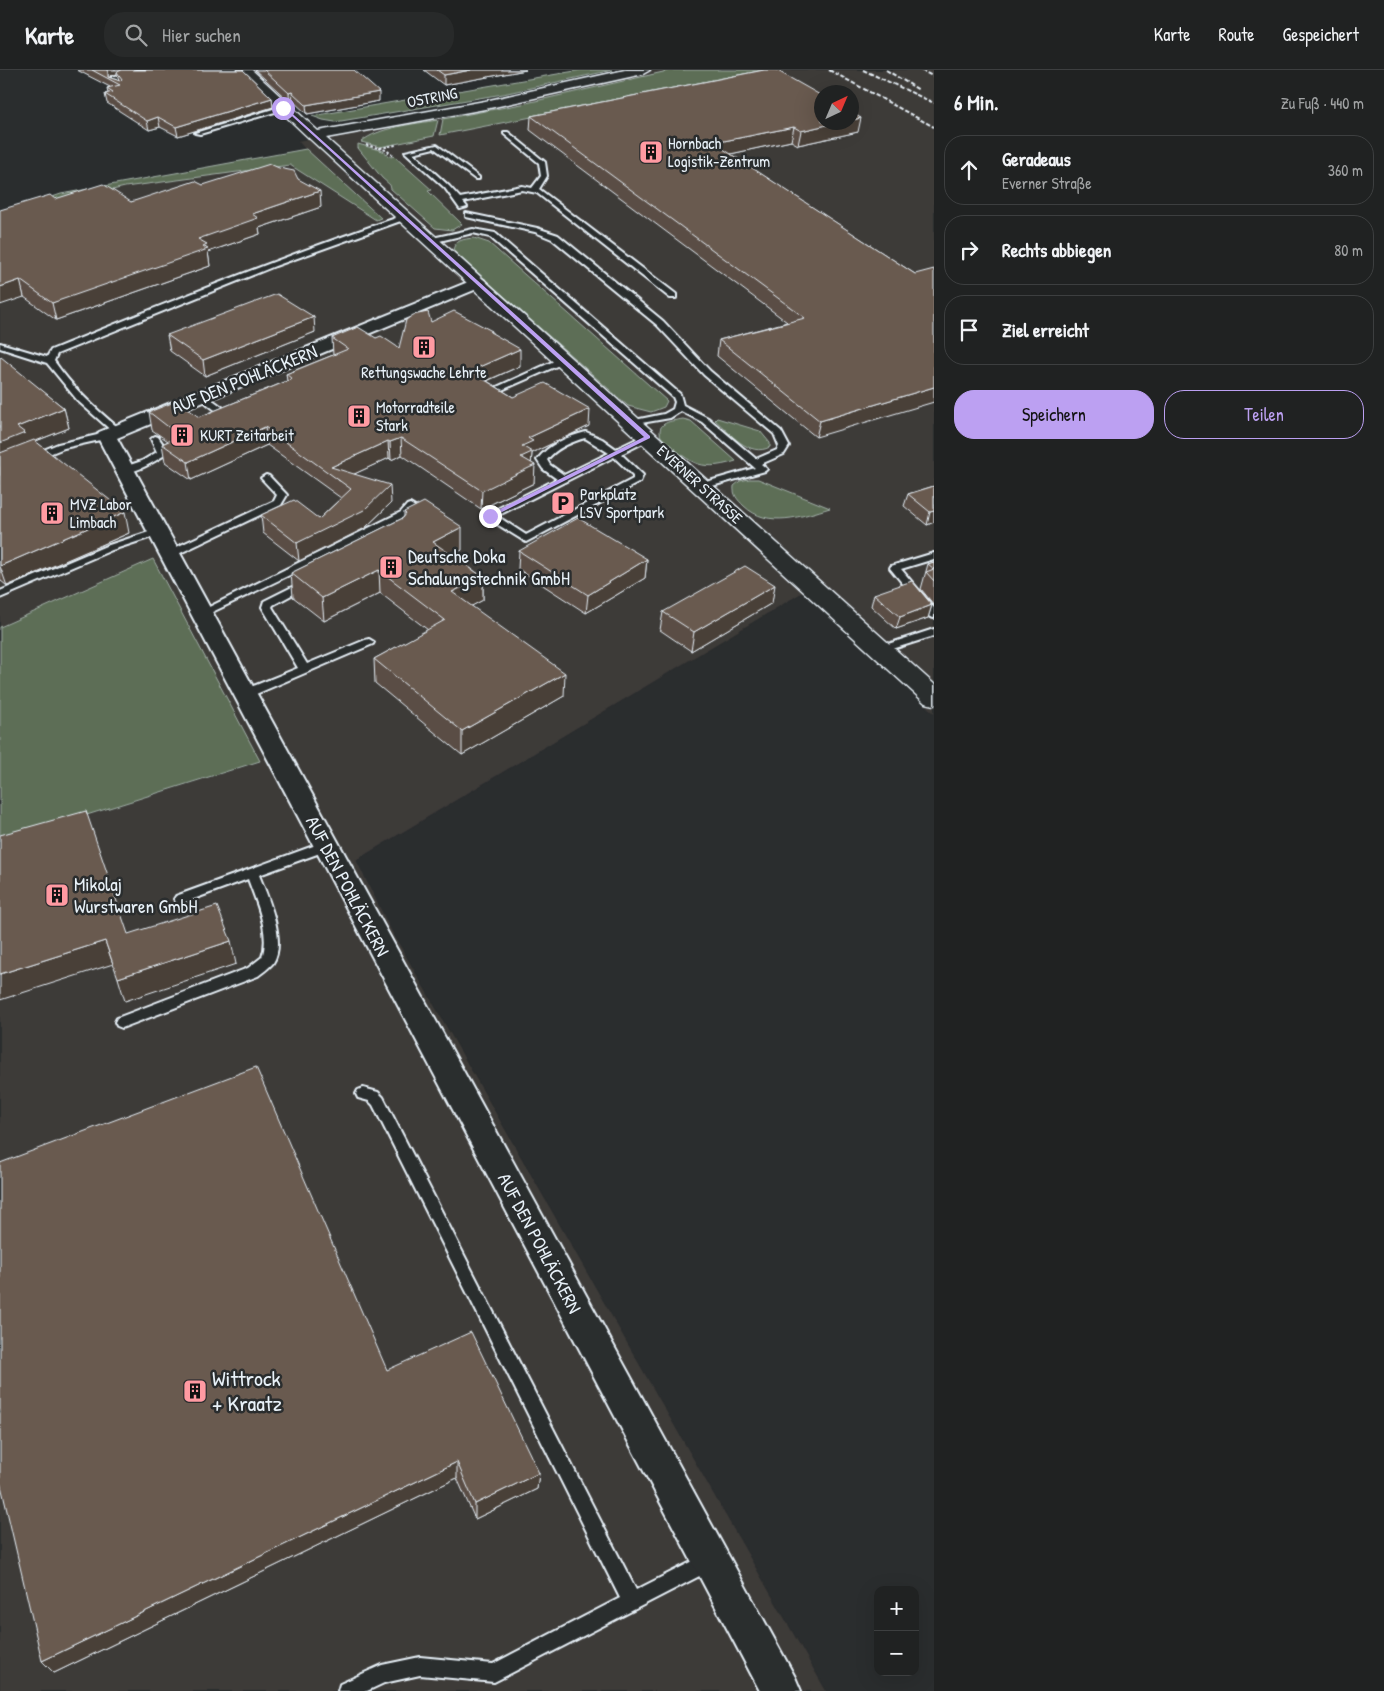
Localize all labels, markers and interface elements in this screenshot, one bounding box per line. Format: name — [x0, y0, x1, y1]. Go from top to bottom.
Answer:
search box — [104, 12, 454, 57]
text: Karte — [25, 19, 74, 51]
icon: search — [122, 21, 150, 49]
text: Hier suchen — [162, 22, 241, 48]
text: Karte — [1154, 22, 1191, 47]
text: Route — [1219, 22, 1255, 47]
text: Gespeichert — [1283, 22, 1359, 47]
street label: OSTRING — [405, 81, 459, 113]
north arrow — [814, 85, 859, 130]
text: 6 Min. — [954, 88, 998, 117]
text: Zu Fuß · 440 m — [1281, 92, 1364, 114]
route start — [272, 97, 295, 120]
place label: Hornbach Logistik-Zentrum — [668, 132, 770, 172]
building icon: Hornbach Logistik-Zentrum — [638, 139, 664, 165]
text: Geradeaus — [1002, 146, 1071, 172]
icon: ahead — [955, 156, 983, 184]
text: 360 m — [1328, 159, 1363, 181]
text: Everner Straße — [1002, 172, 1092, 194]
icon: right — [955, 236, 983, 264]
text: Rechts abbiegen — [1002, 237, 1111, 263]
text: 80 m — [1334, 239, 1363, 261]
icon: arrive — [955, 316, 983, 344]
text: Ziel erreicht — [1002, 317, 1089, 343]
building icon: Rettungswache Lehrte — [411, 334, 437, 360]
street label: AUF DEN POHLÄCKERN — [167, 338, 321, 420]
place label: Rettungswache Lehrte — [361, 361, 487, 383]
button: Speichern — [954, 390, 1154, 439]
button: Teilen — [1164, 390, 1364, 439]
place label: Motorradteile Stark — [376, 396, 455, 436]
building icon: Motorradteile Stark — [346, 403, 372, 429]
building icon: KURT Zeitarbeit — [169, 422, 195, 448]
place label: KURT Zeitarbeit — [200, 424, 294, 446]
street label: EVERNER STRASSE — [652, 439, 748, 529]
place label: Parkplatz LSV Sportpark — [580, 483, 665, 523]
parking icon: Parkplatz LSV Sportpark — [550, 490, 576, 516]
place label: MVZ Labor Limbach — [70, 493, 132, 533]
building icon: MVZ Labor Limbach — [39, 500, 65, 526]
route end — [479, 505, 502, 528]
place label: Deutsche Doka Schalungstechnik GmbH — [408, 543, 570, 591]
building icon: Deutsche Doka Schalungstechnik GmbH — [378, 554, 404, 580]
street label: AUF DEN POHLÄCKERN — [300, 811, 396, 961]
place label: Mikolaj Wurstwaren GmbH — [74, 871, 197, 919]
building icon: Mikolaj Wurstwaren GmbH — [44, 882, 70, 908]
street label: AUF DEN POHLÄCKERN — [492, 1168, 588, 1318]
place label: Wittrock + Kraatz — [212, 1363, 282, 1418]
building icon: Wittrock + Kraatz — [182, 1378, 208, 1404]
map controls — [874, 1586, 919, 1676]
button: + — [874, 1586, 919, 1631]
button: − — [874, 1631, 919, 1676]

